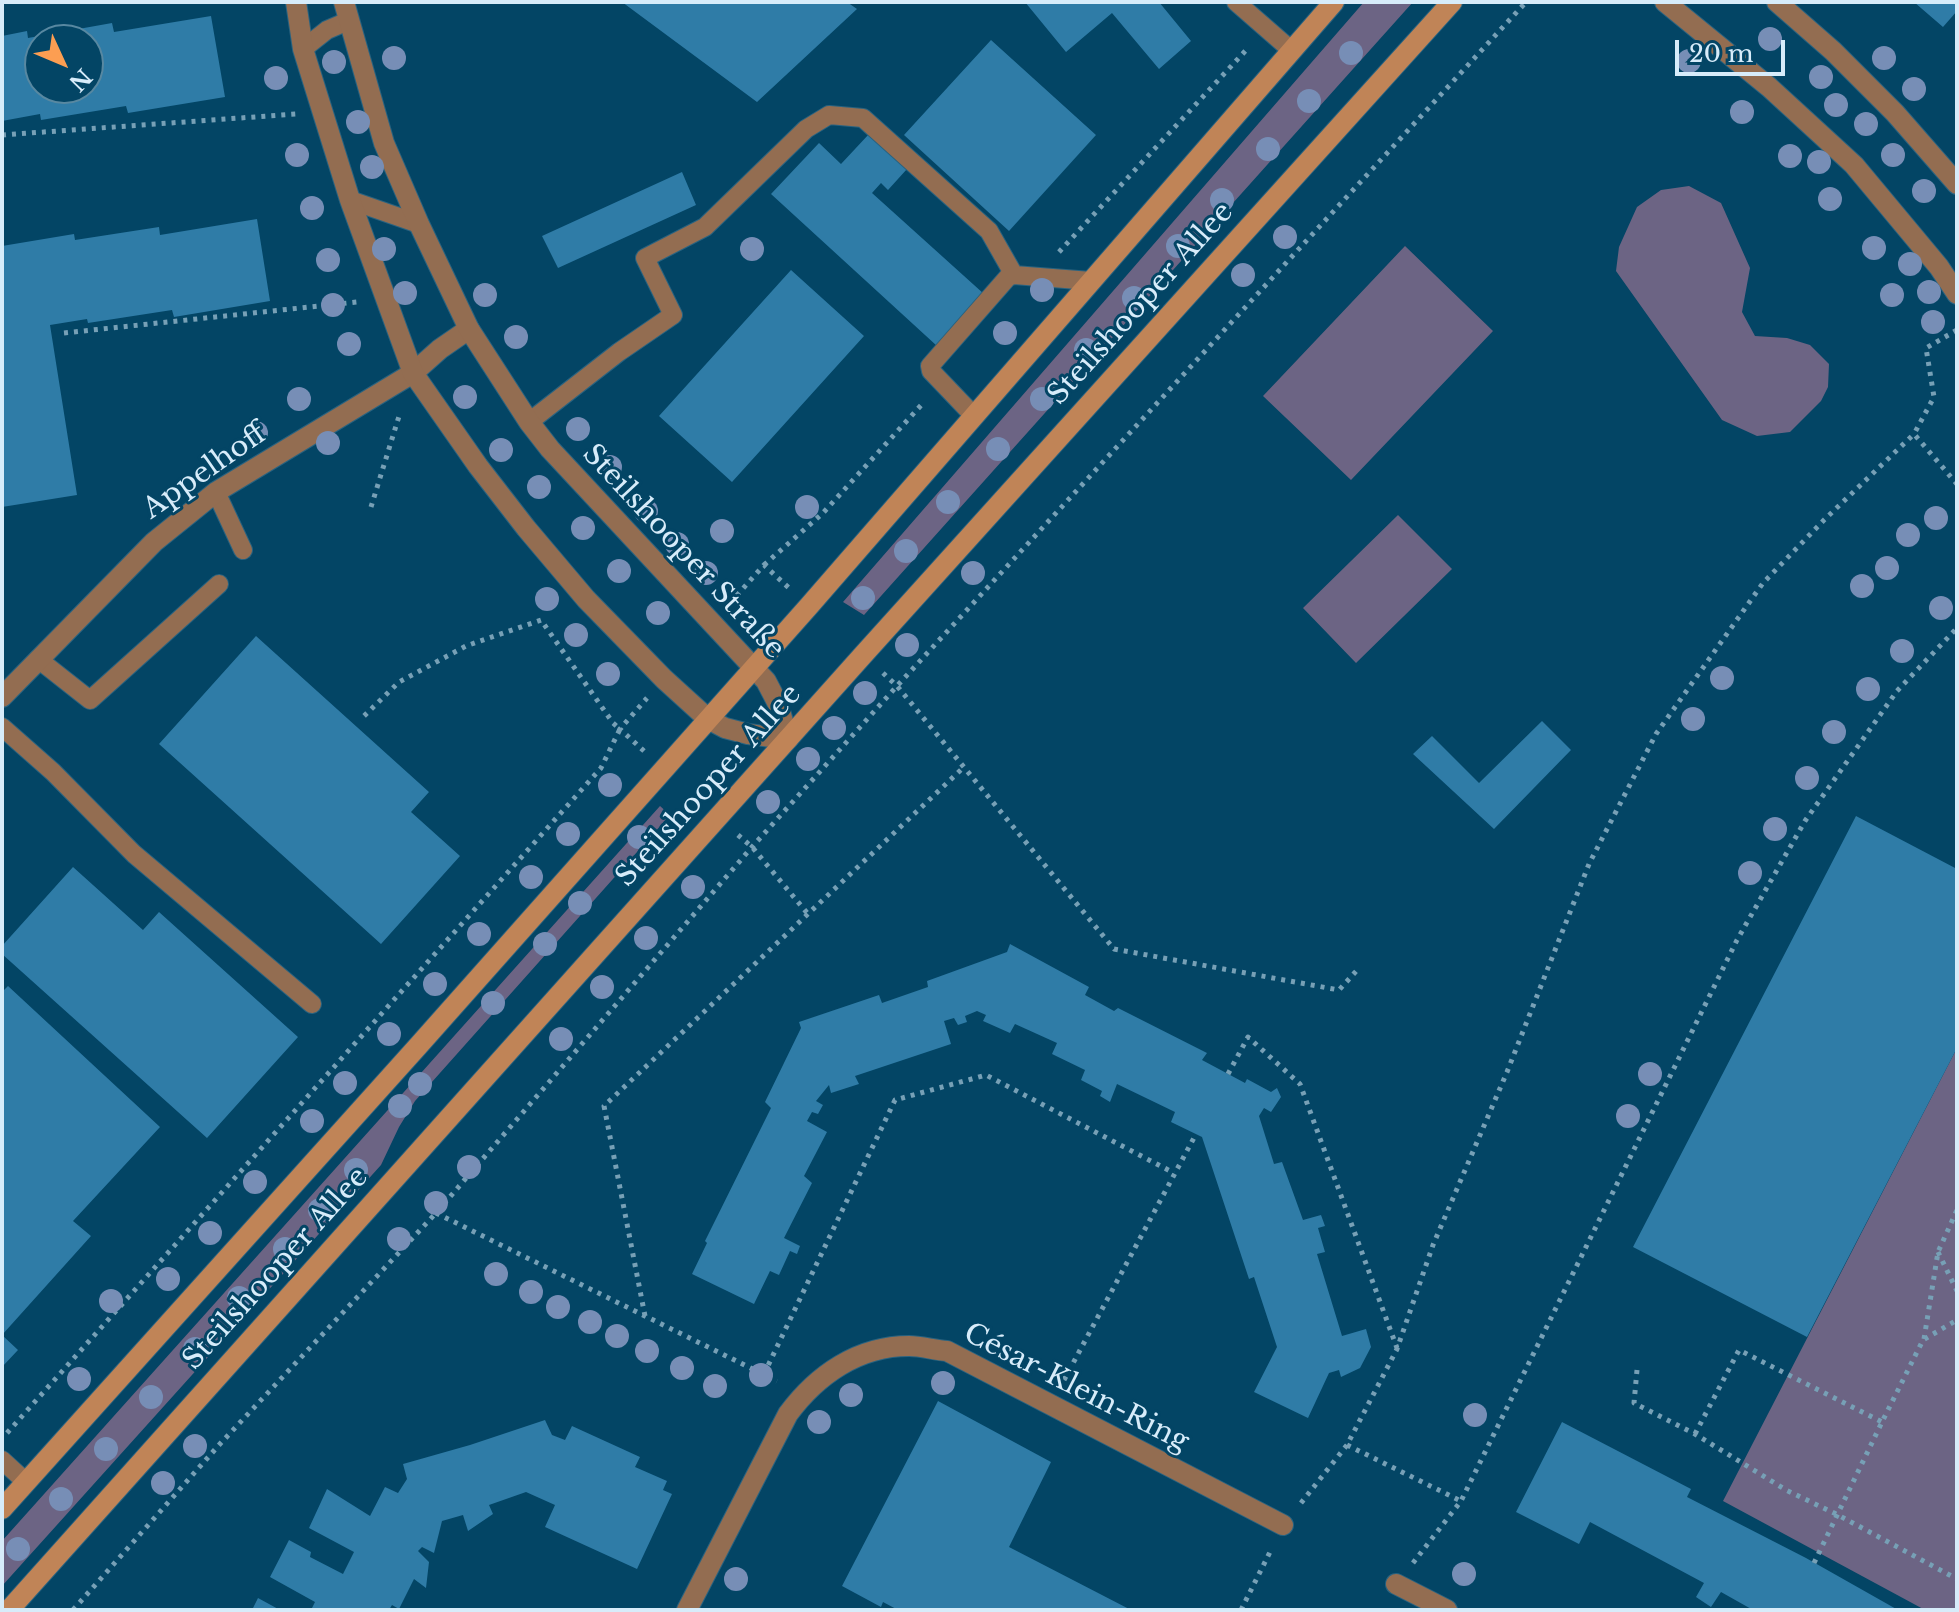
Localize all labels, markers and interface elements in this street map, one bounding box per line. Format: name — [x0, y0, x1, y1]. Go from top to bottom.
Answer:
north arrow — [24, 24, 104, 104]
scale bar — [1679, 24, 1789, 74]
text: 20 m — [1689, 39, 1754, 68]
text: N — [63, 63, 97, 96]
street label: Steilshooper Allee — [1041, 196, 1241, 412]
street label: Appelhoff — [137, 417, 273, 527]
street label: Steilshooper Straße — [575, 438, 791, 666]
street label: Steilshooper Allee — [609, 678, 809, 894]
street label: Steilshooper Allee — [176, 1161, 376, 1377]
street label: César-Klein-Ring — [958, 1317, 1194, 1459]

